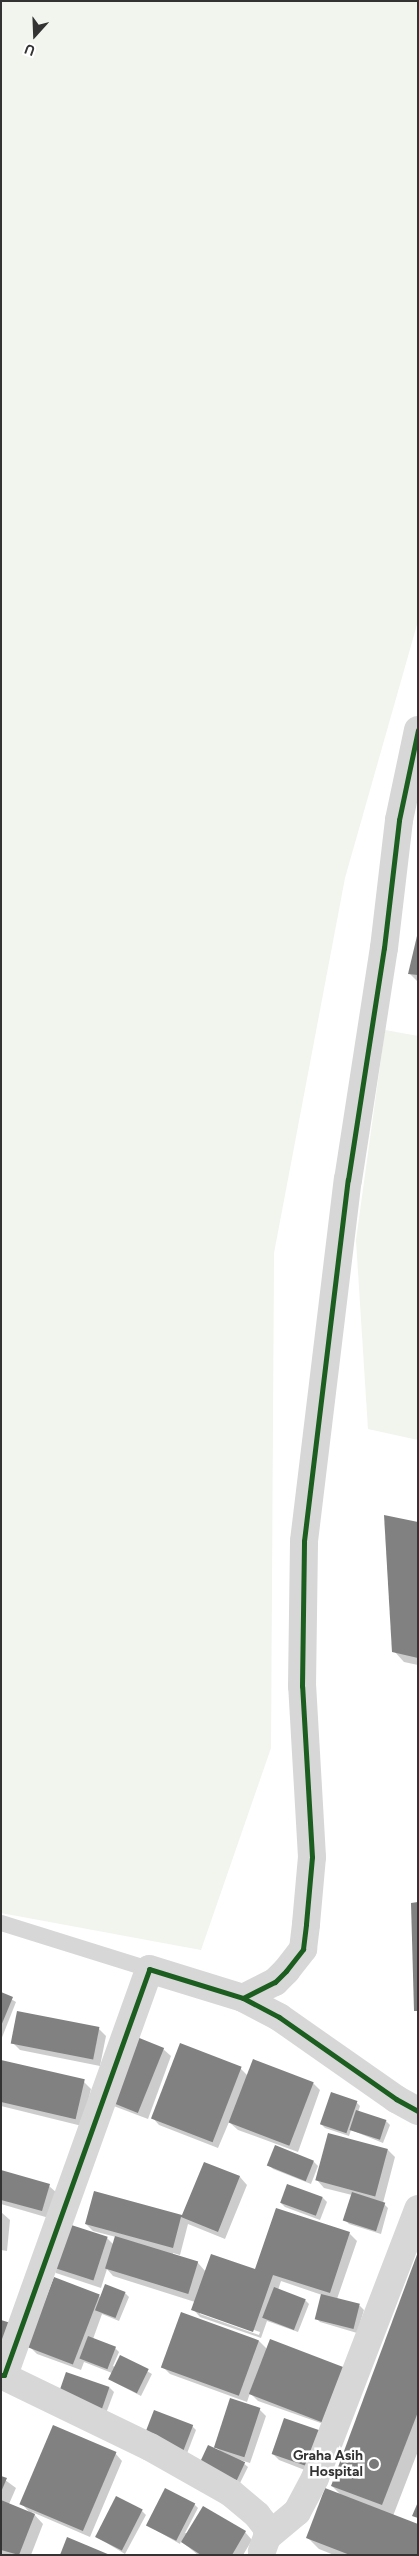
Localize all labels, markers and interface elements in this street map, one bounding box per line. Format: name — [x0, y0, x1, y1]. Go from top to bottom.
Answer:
north arrow — [10, 10, 60, 60]
text: U — [22, 40, 37, 59]
place label: Graha Asih Hospital — [293, 2448, 363, 2480]
marker: Graha Asih Hospital — [367, 2457, 381, 2471]

